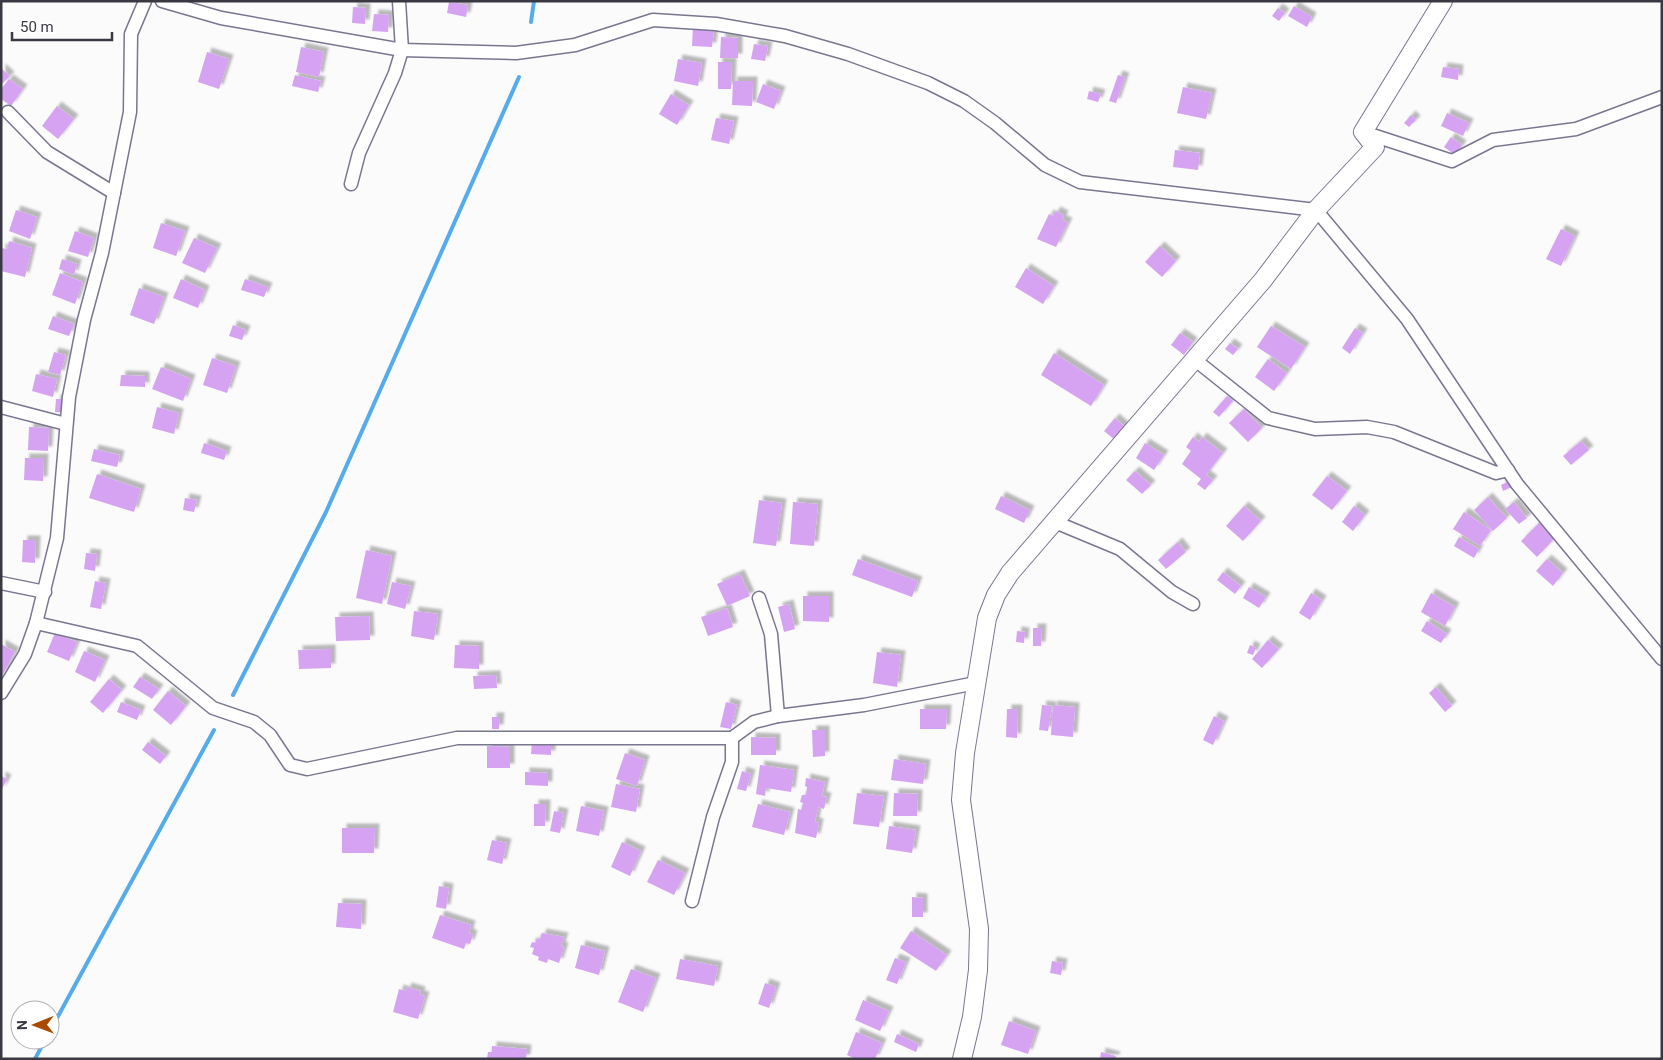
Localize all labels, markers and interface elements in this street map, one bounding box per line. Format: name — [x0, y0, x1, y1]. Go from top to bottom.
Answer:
scale bar — [12, 10, 112, 42]
text: 50 m — [20, 18, 54, 36]
north arrow — [10, 1000, 60, 1050]
text: N — [14, 1020, 30, 1030]

